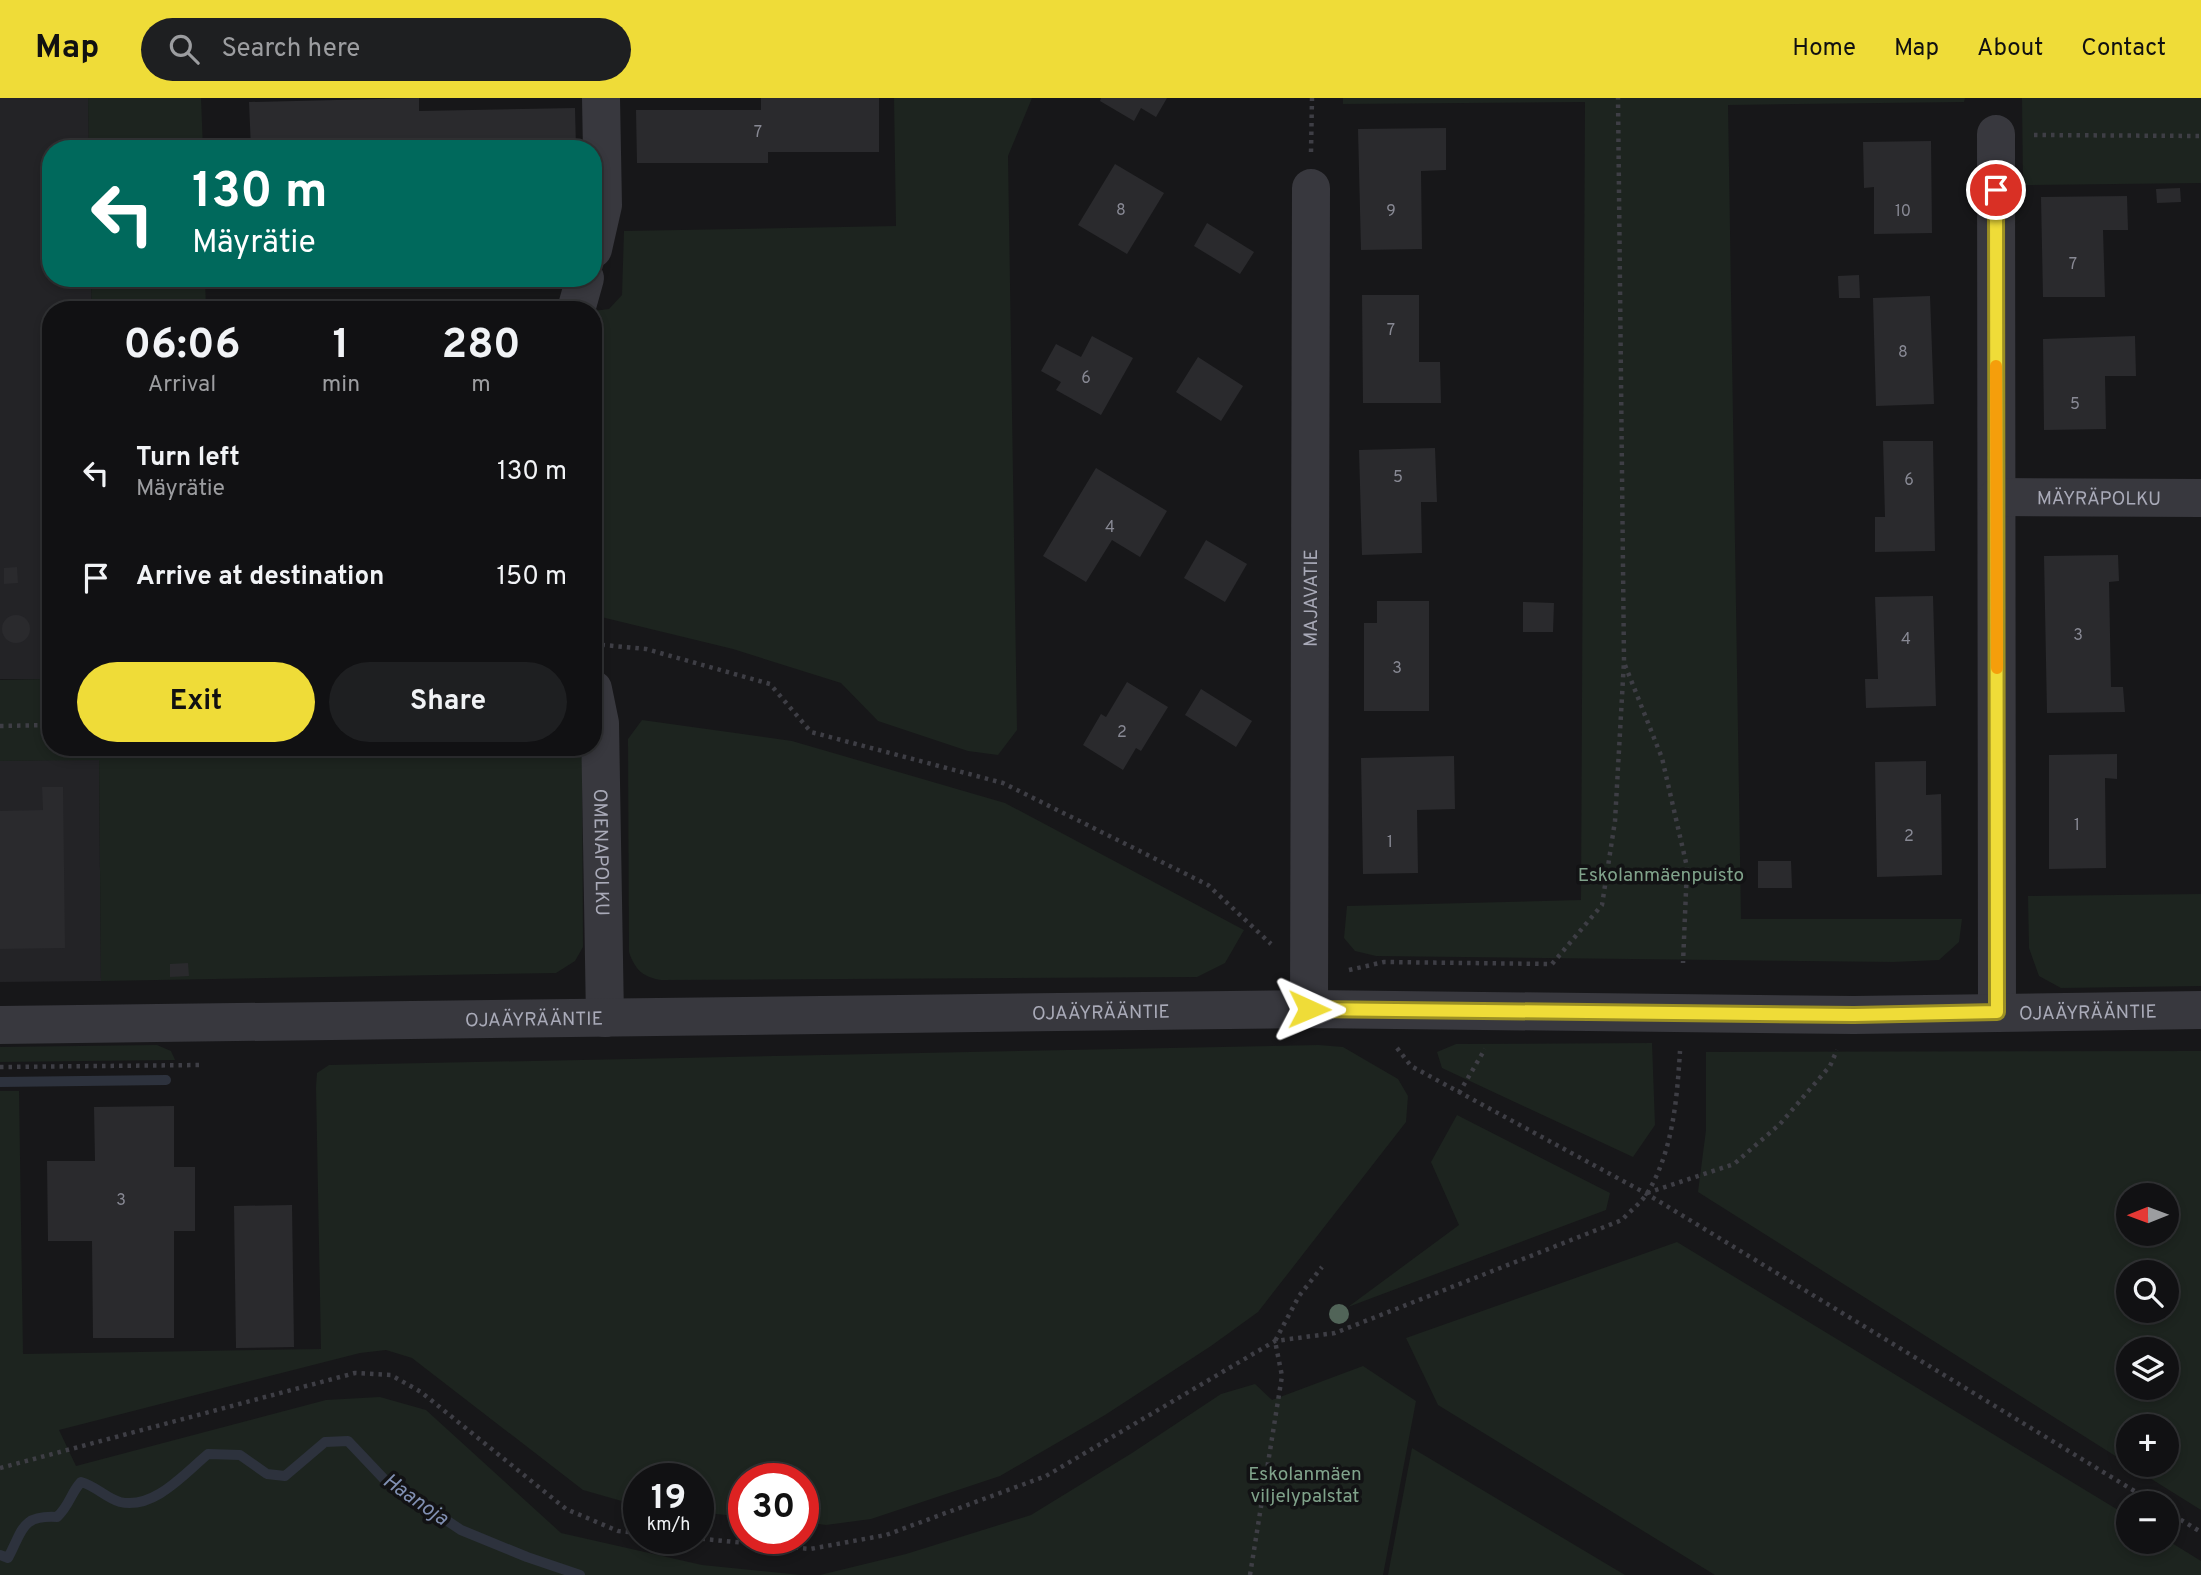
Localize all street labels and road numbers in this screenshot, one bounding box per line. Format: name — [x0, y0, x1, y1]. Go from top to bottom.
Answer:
street label: MÄYRÄPOLKU — [2037, 486, 2161, 512]
street label: MAJAVATIE — [1300, 549, 1324, 647]
street label: OMENAPOLKU — [587, 788, 613, 916]
street label: OJAÄYRÄÄNTIE — [1032, 1000, 1170, 1026]
street label: OJAÄYRÄÄNTIE — [2019, 1000, 2157, 1027]
street label: OJAÄYRÄÄNTIE — [465, 1007, 603, 1033]

